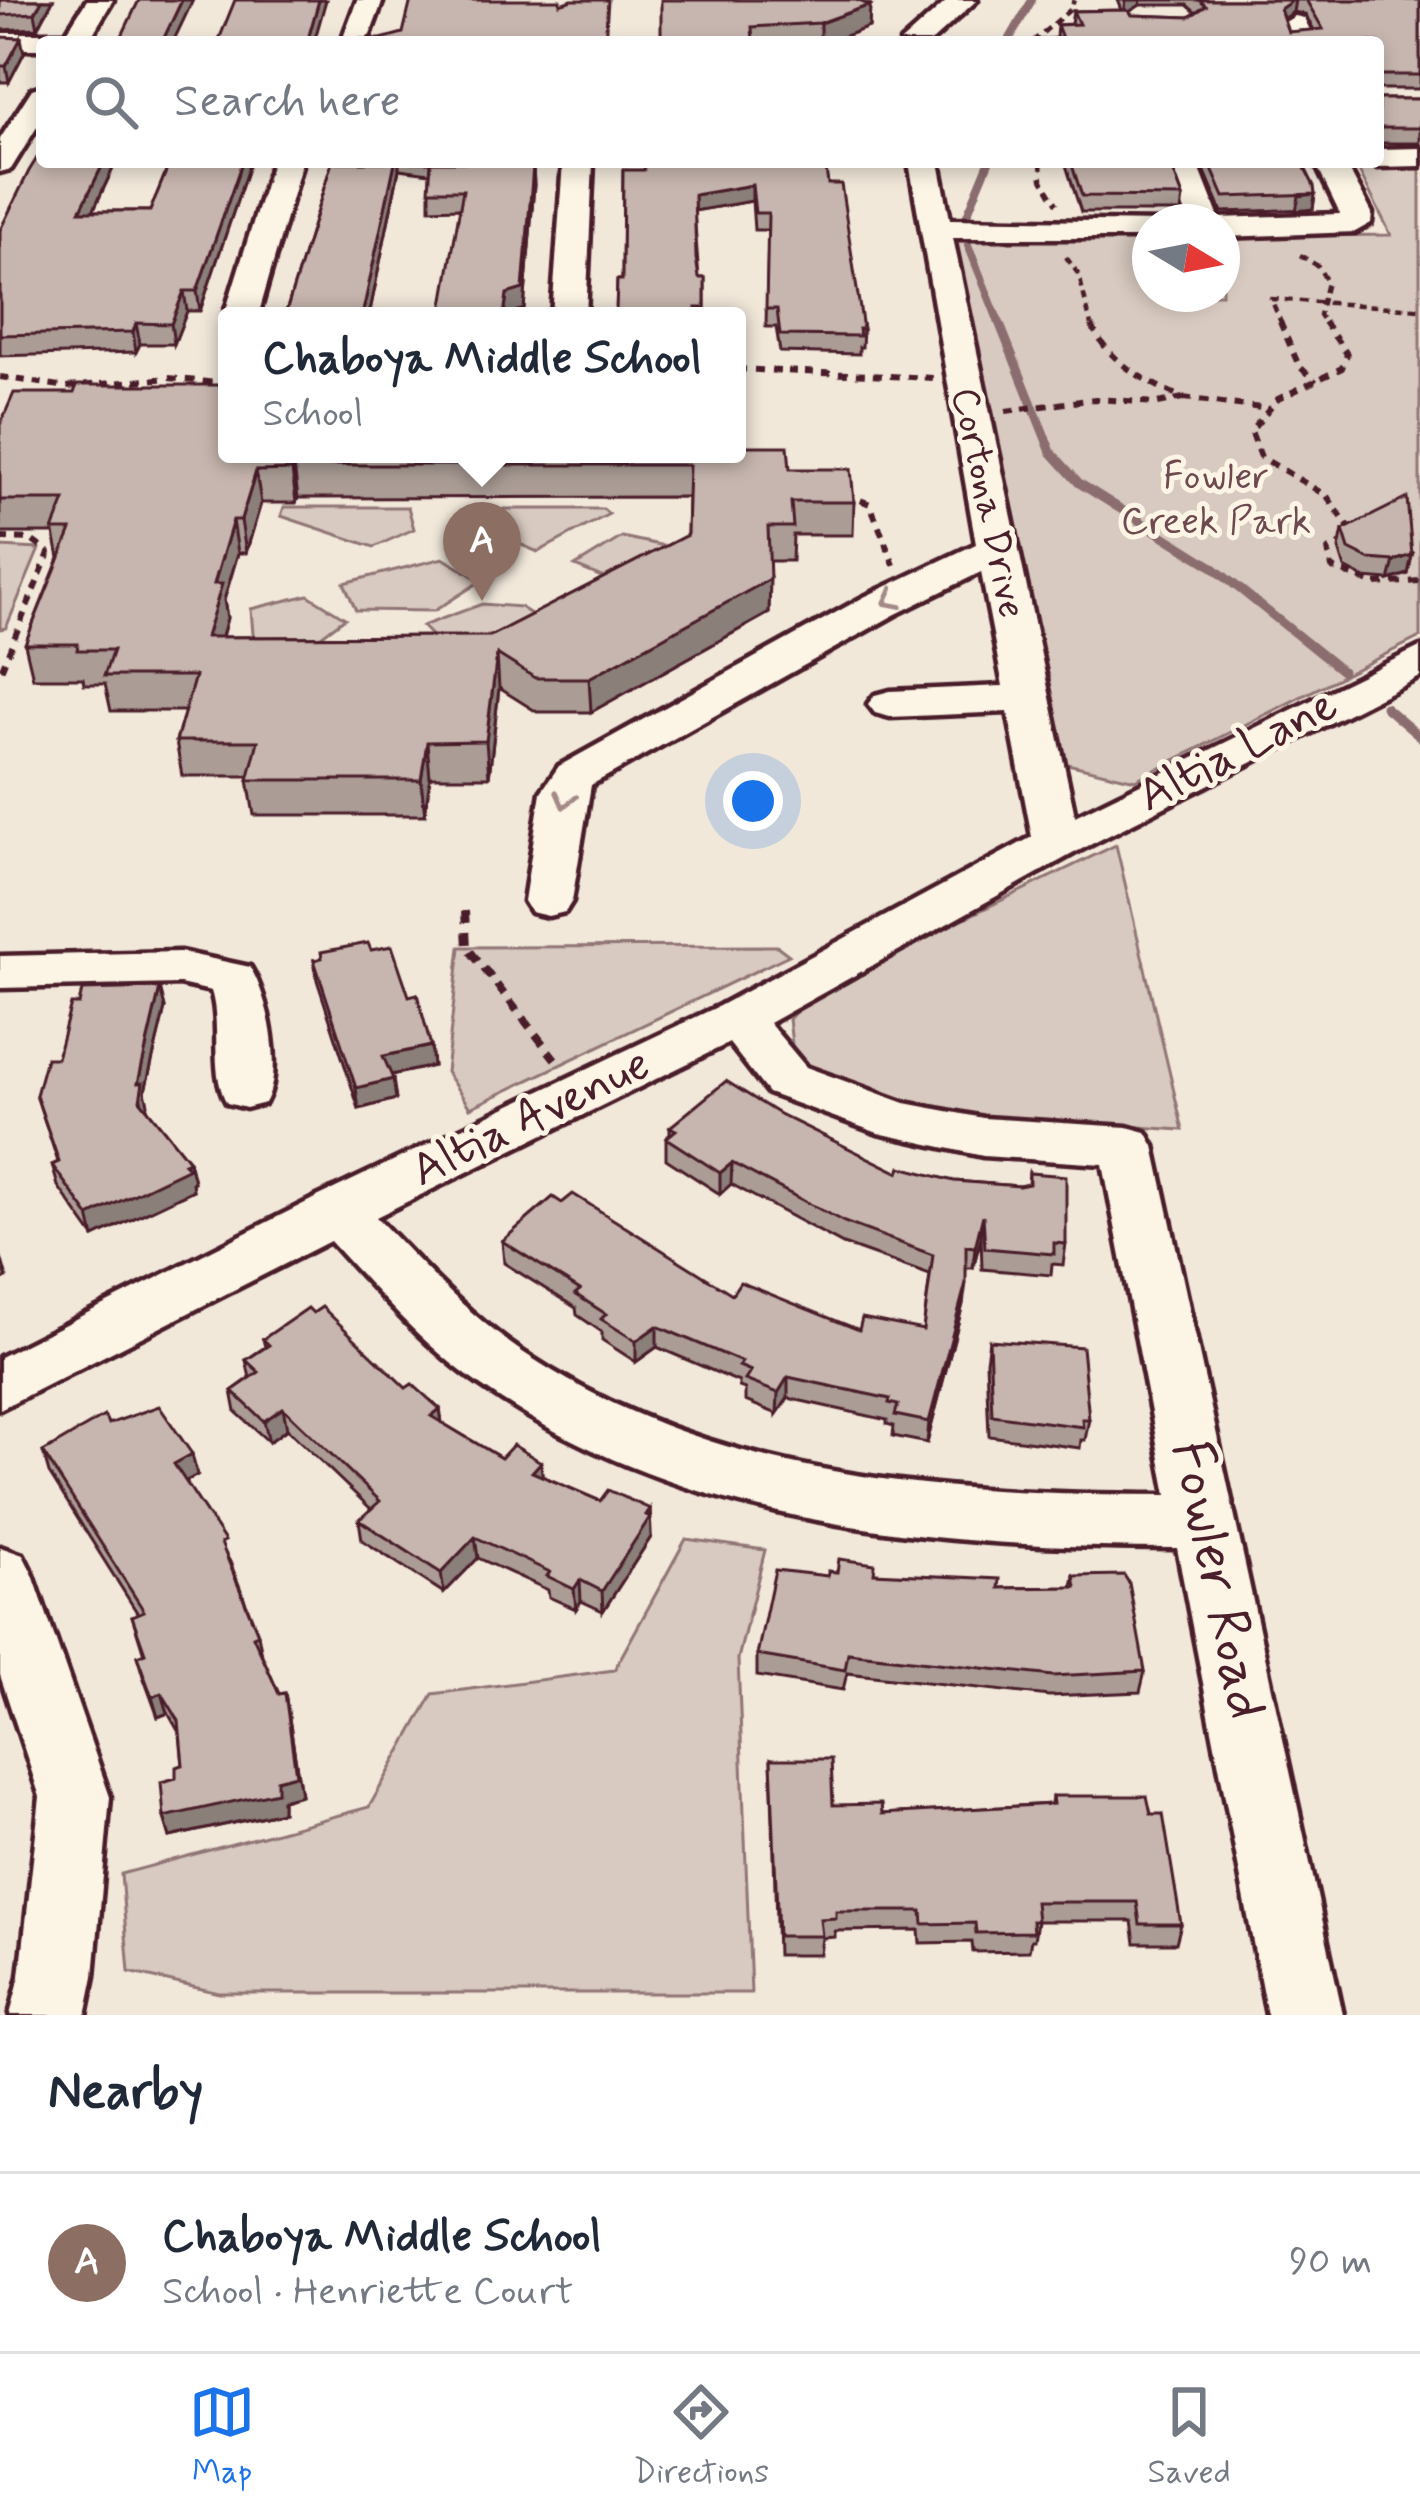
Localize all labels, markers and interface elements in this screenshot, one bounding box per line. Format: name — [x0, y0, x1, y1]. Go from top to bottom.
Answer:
search box — [36, 36, 1384, 168]
icon: search — [78, 69, 144, 135]
text: Search here — [174, 73, 401, 132]
north arrow — [1132, 204, 1240, 312]
popup — [218, 307, 746, 463]
text: Chaboya Middle School — [262, 330, 702, 389]
street label: Cortona Drive — [938, 383, 1036, 623]
text: School — [262, 389, 363, 440]
park label: Fowler Creek Park — [1121, 452, 1311, 548]
pin: A — [443, 502, 521, 601]
one-way arrow — [882, 585, 903, 609]
street label: Altia Lane — [1127, 674, 1349, 828]
your location — [723, 771, 783, 831]
one-way arrow — [554, 789, 579, 810]
street label: Altia Avenue — [401, 1033, 661, 1203]
street label: Fowler Road — [1151, 1434, 1283, 1726]
text: Nearby — [48, 2060, 203, 2126]
text: Chaboya Middle School — [162, 2208, 601, 2267]
text: A — [74, 2237, 100, 2288]
text: 90 m — [1289, 2237, 1372, 2288]
text: School · Henriette Court — [162, 2267, 574, 2318]
tab: Map — [189, 2379, 255, 2495]
tab: Directions — [633, 2379, 769, 2495]
tab: Saved — [1147, 2379, 1231, 2495]

